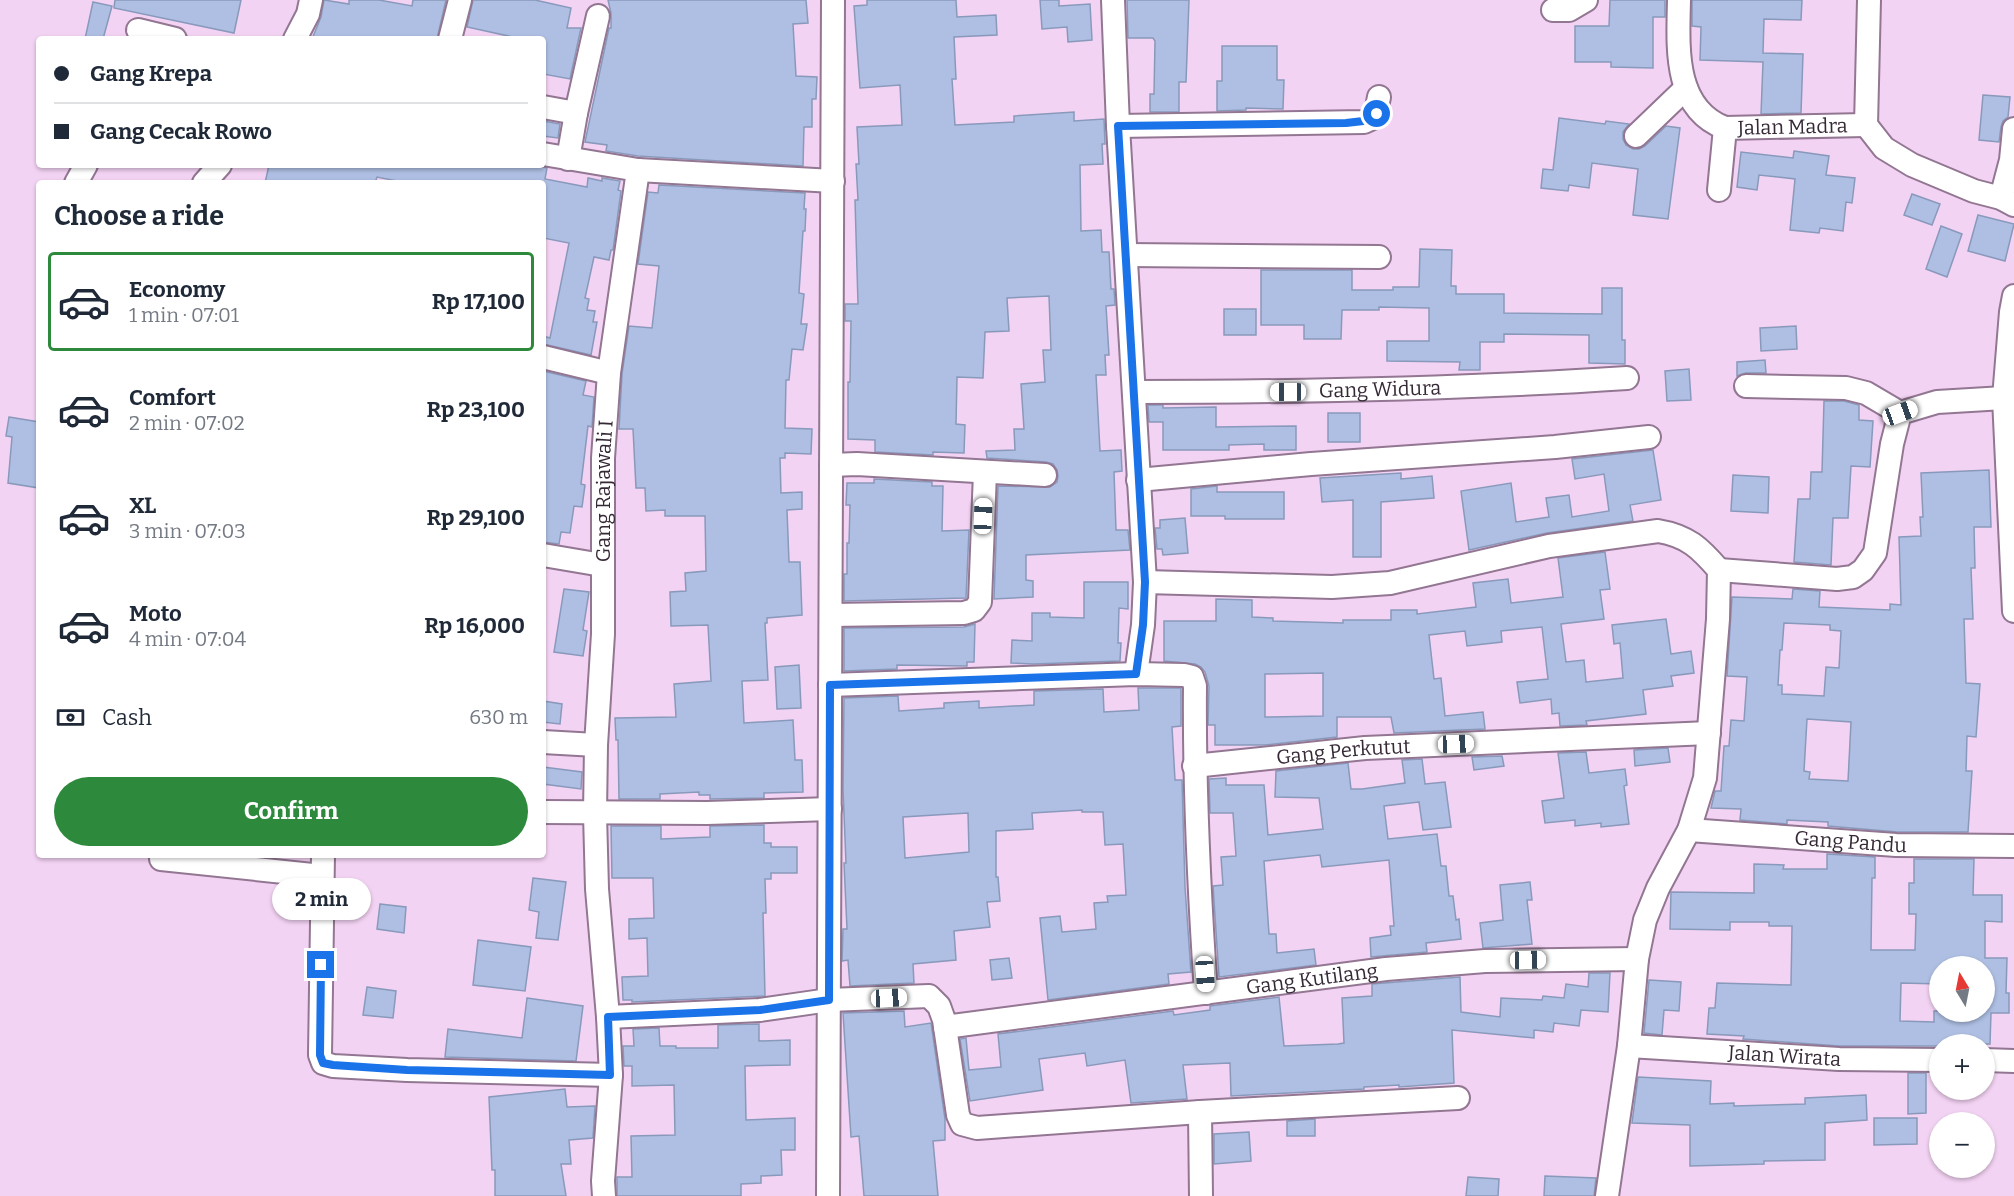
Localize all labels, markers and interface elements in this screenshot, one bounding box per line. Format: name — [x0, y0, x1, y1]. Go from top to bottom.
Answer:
text: Gang Krepa — [90, 60, 212, 87]
route start — [1363, 100, 1390, 127]
street label: Jalan Madra — [1736, 113, 1848, 140]
text: Gang Cecak Rowo — [90, 118, 272, 145]
text: Choose a ride — [54, 200, 224, 232]
icon: car — [57, 275, 111, 329]
text: Economy — [129, 276, 225, 303]
text: Rp 17,100 — [432, 288, 525, 315]
text: 1 min · 07:01 — [129, 303, 239, 327]
street label: Gang Widura — [1319, 375, 1442, 402]
icon: car — [57, 383, 111, 437]
car — [1270, 383, 1306, 401]
text: Comfort — [129, 384, 216, 411]
text: Rp 23,100 — [427, 396, 525, 423]
car — [1880, 398, 1920, 428]
text: 2 min · 07:02 — [129, 411, 245, 435]
street label: Gang Rajawali I — [591, 419, 618, 562]
icon: car — [57, 491, 111, 545]
text: XL — [129, 492, 156, 519]
car — [973, 498, 993, 534]
text: Rp 29,100 — [427, 504, 525, 531]
text: 3 min · 07:03 — [129, 519, 246, 543]
icon: car — [57, 599, 111, 653]
text: Moto — [129, 600, 182, 627]
text: Rp 16,000 — [424, 612, 525, 639]
text: 4 min · 07:04 — [129, 627, 246, 651]
icon: cash — [54, 701, 87, 734]
text: Cash — [102, 704, 152, 731]
text: 630 m — [469, 705, 528, 729]
street label: Gang Perkutut — [1275, 734, 1411, 769]
car — [1438, 734, 1474, 754]
button: Confirm — [54, 777, 528, 846]
street label: Gang Pandu — [1794, 826, 1907, 857]
callout: 2 min — [272, 878, 370, 920]
text: 2 min — [295, 887, 348, 911]
route end — [307, 951, 334, 978]
car — [1510, 951, 1546, 969]
car — [1195, 955, 1215, 993]
north arrow — [1929, 956, 1995, 1022]
map controls — [1929, 956, 1995, 1178]
street label: Gang Kutilang — [1244, 958, 1379, 999]
car — [871, 988, 907, 1008]
button: + — [1929, 1034, 1995, 1100]
street label: Jalan Wirata — [1727, 1040, 1842, 1071]
button: − — [1929, 1112, 1995, 1178]

